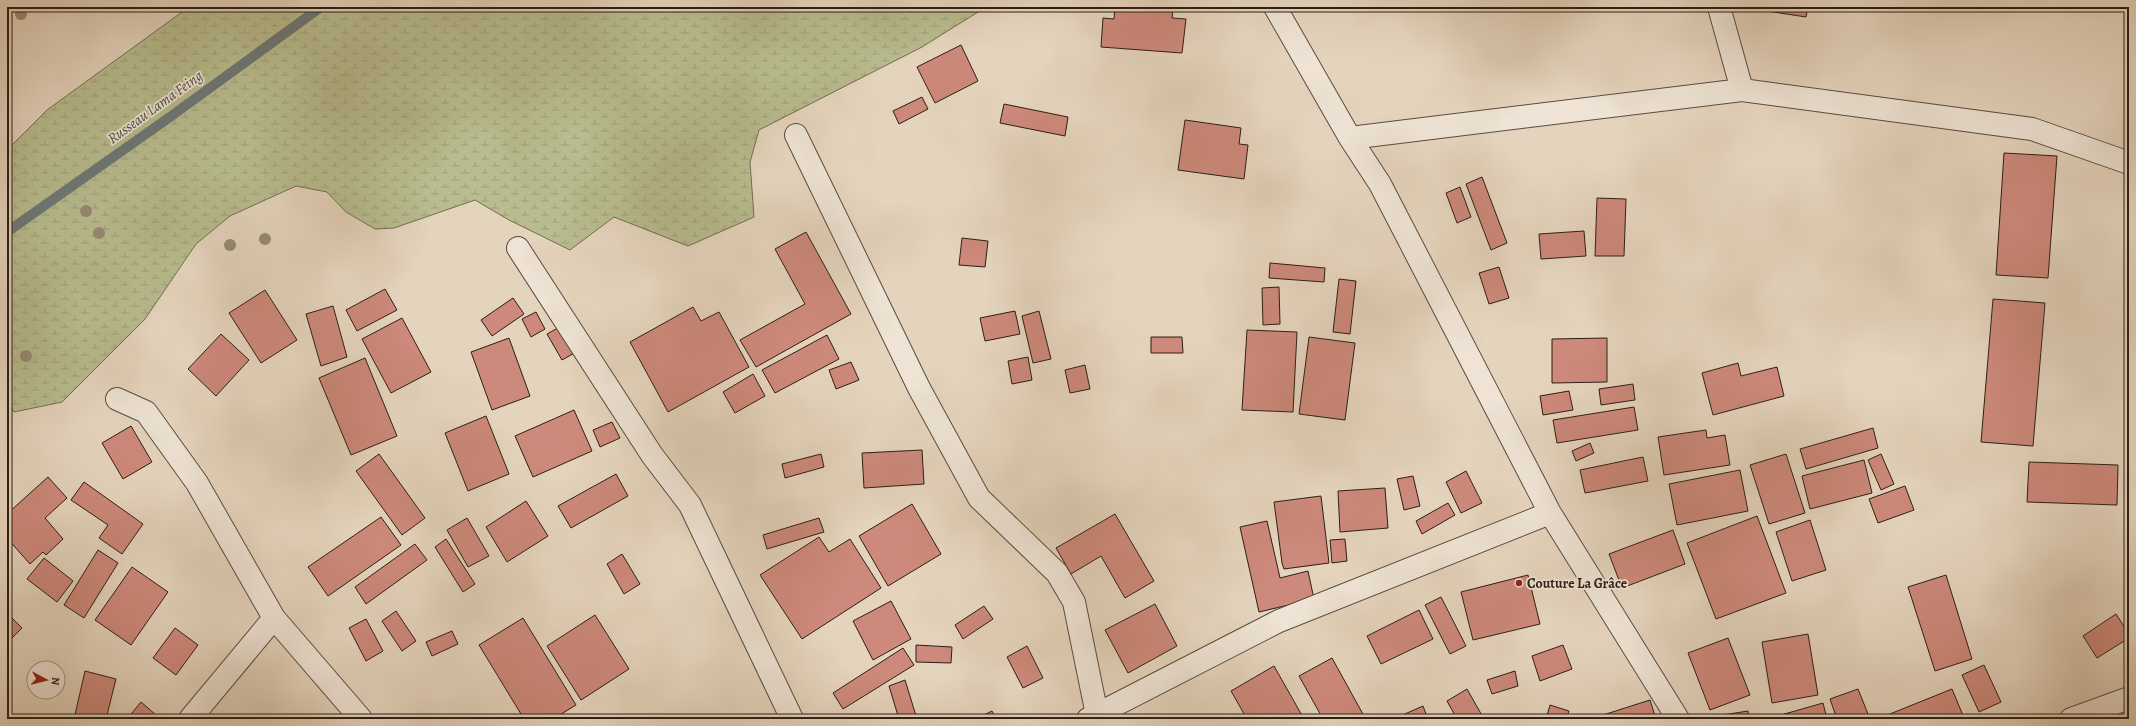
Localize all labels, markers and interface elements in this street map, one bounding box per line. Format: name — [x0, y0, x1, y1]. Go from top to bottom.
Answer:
water label: Russeau Lama Feing — [103, 66, 207, 148]
place label: Couture La Grâce — [1527, 574, 1628, 593]
marker: Couture La Grâce — [1514, 578, 1524, 588]
north arrow — [26, 660, 66, 700]
text: N — [47, 676, 63, 686]

